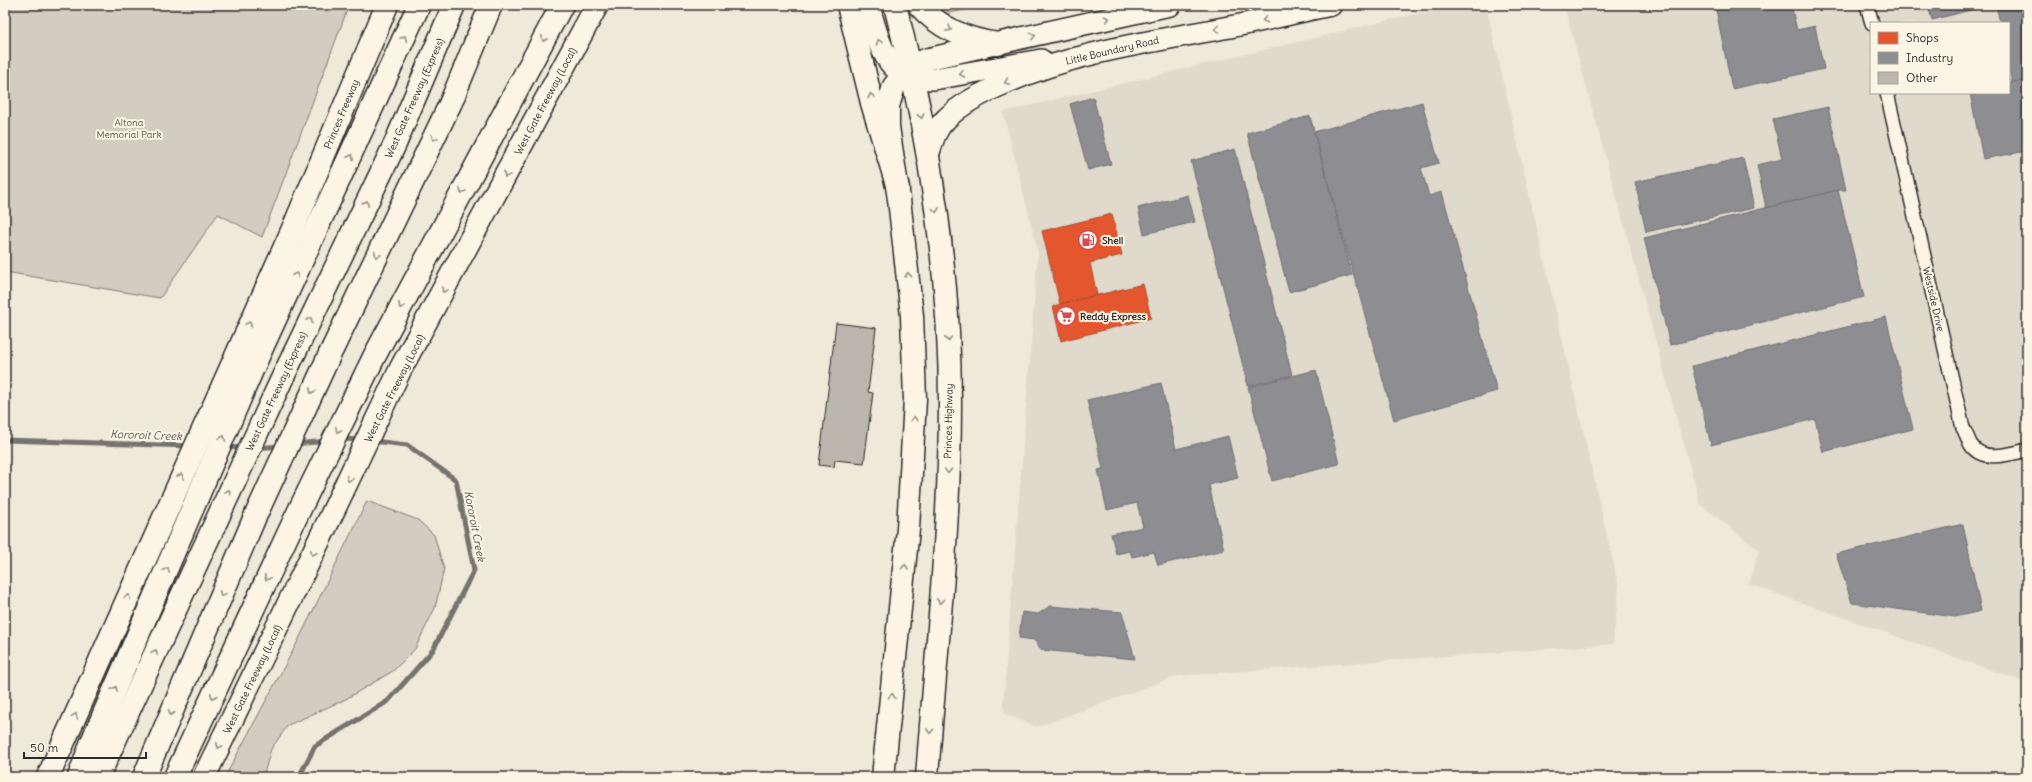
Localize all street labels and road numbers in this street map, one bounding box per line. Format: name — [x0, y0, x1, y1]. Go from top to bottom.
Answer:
street label: Little Boundary Road — [1064, 33, 1160, 68]
street label: West Gate Freeway (Express) — [382, 36, 447, 160]
street label: West Gate Freeway (Local) — [512, 45, 579, 157]
street label: Princes Freeway — [321, 77, 362, 151]
street label: Westside Drive — [1920, 265, 1947, 333]
street label: West Gate Freeway (Express) — [243, 329, 310, 453]
street label: West Gate Freeway (Local) — [361, 332, 427, 445]
street label: Princes Highway — [941, 383, 956, 459]
street label: West Gate Freeway (Local) — [220, 623, 285, 736]

